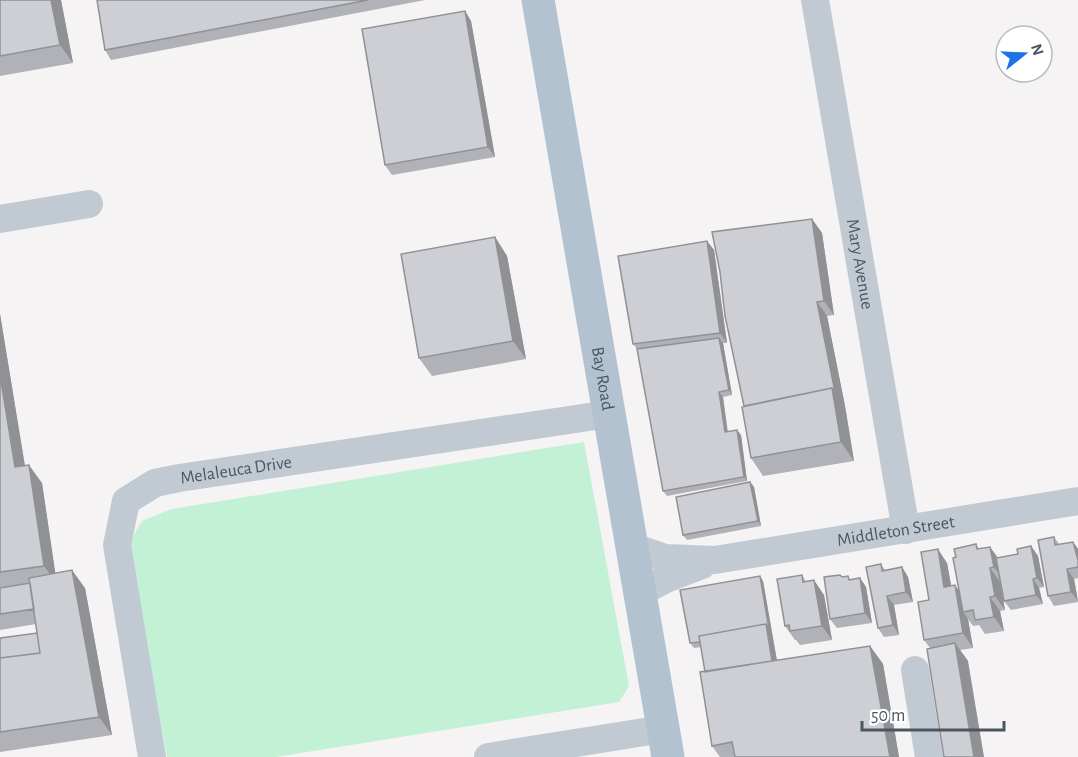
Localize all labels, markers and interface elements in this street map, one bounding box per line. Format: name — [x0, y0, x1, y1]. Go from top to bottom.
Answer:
north arrow — [994, 24, 1054, 84]
text: N — [1028, 42, 1047, 57]
street label: Mary Avenue — [843, 218, 876, 311]
street label: Bay Road — [588, 345, 616, 412]
street label: Melaleuca Drive — [179, 453, 293, 488]
street label: Middleton Street — [836, 513, 956, 550]
scale bar — [862, 694, 1004, 732]
text: 50 m — [871, 707, 905, 725]

